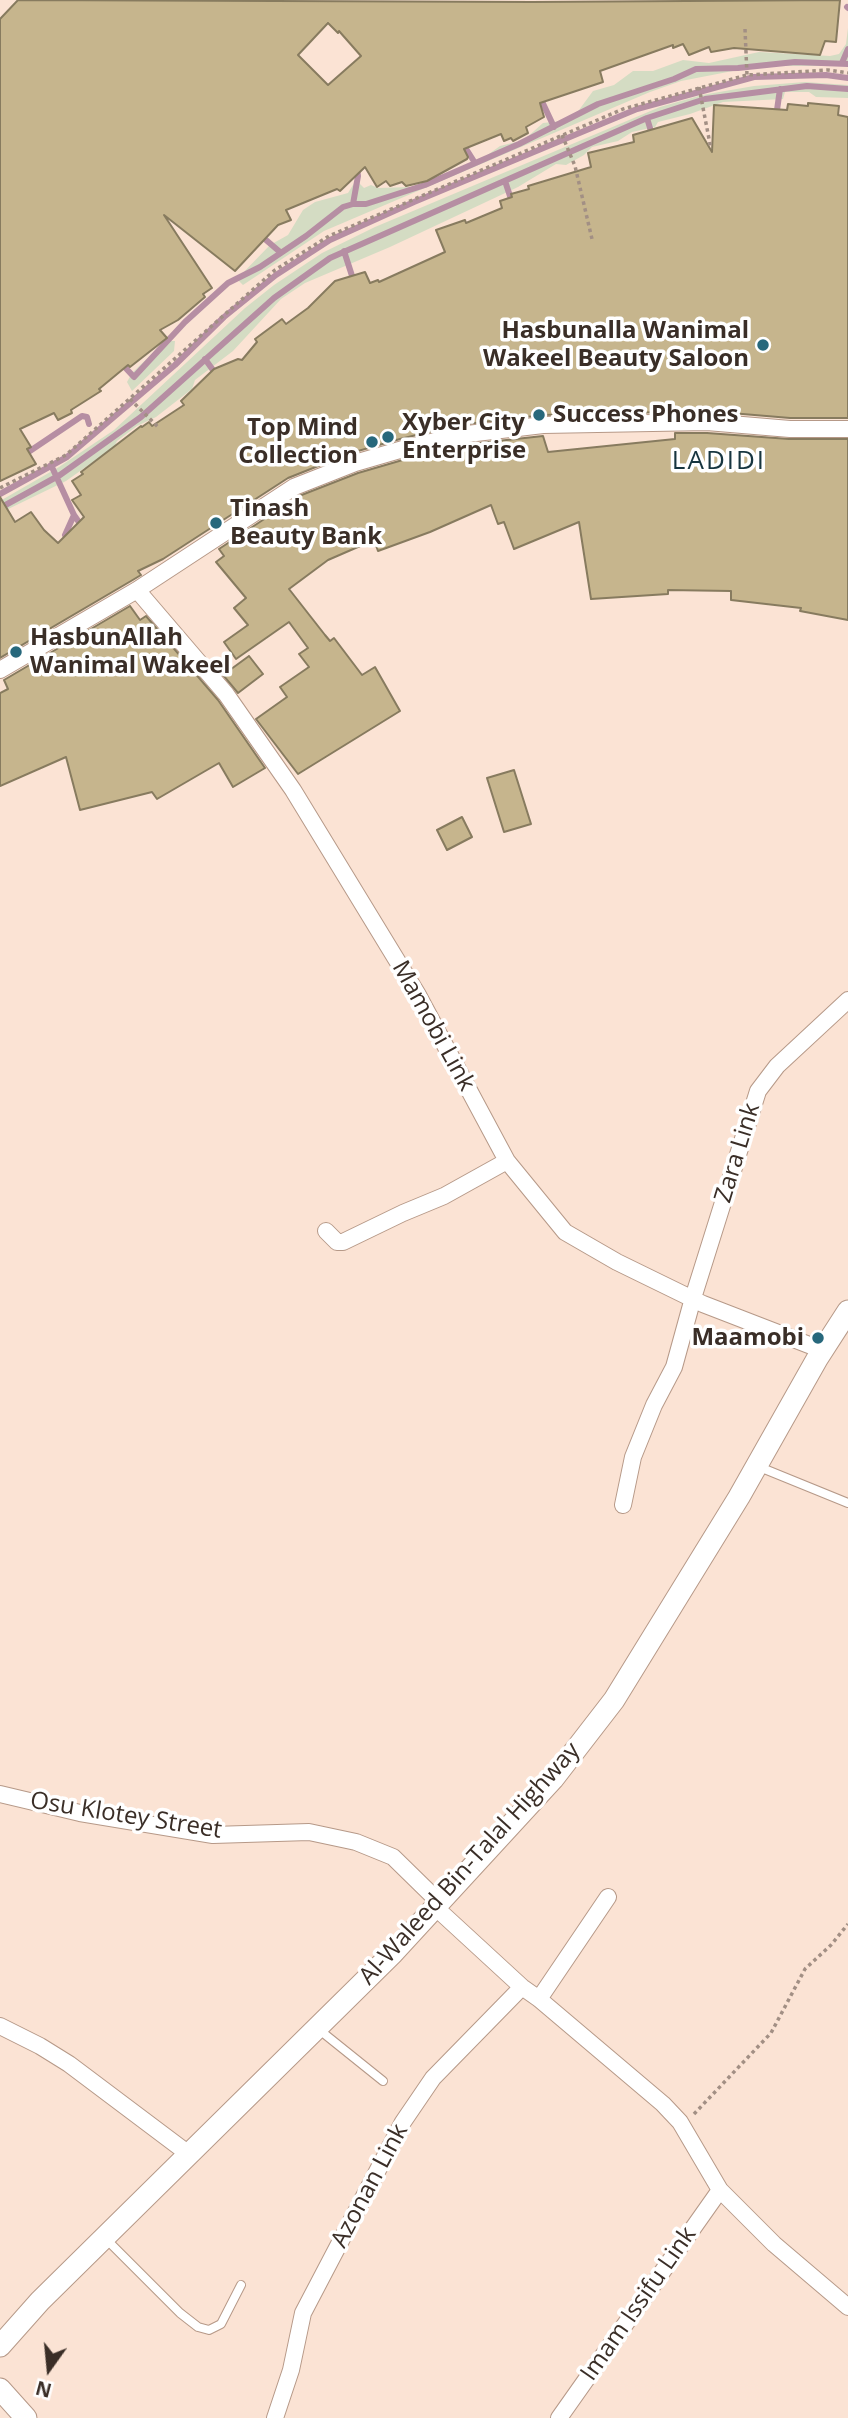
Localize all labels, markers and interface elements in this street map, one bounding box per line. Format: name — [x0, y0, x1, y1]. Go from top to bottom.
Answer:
place label: Hasbunalla Wanimal Wakeel Beauty Saloon — [483, 317, 749, 373]
marker: Hasbunalla Wanimal Wakeel Beauty Saloon — [755, 337, 771, 353]
place label: Success Phones — [553, 401, 739, 429]
marker: Success Phones — [531, 407, 547, 423]
place label: Xyber City Enterprise — [402, 409, 526, 465]
place label: Top Mind Collection — [238, 414, 358, 470]
marker: Xyber City Enterprise — [380, 429, 396, 445]
marker: Top Mind Collection — [364, 434, 380, 450]
district label: LADIDI — [673, 446, 765, 478]
place label: Tinash Beauty Bank — [230, 495, 382, 551]
marker: Tinash Beauty Bank — [208, 515, 224, 531]
place label: HasbunAllah Wanimal Wakeel — [30, 624, 231, 680]
marker: HasbunAllah Wanimal Wakeel — [8, 644, 24, 660]
street label: Mamobi Link — [385, 956, 481, 1096]
street label: Zara Link — [709, 1100, 767, 1206]
place label: Maamobi — [691, 1324, 804, 1352]
marker: Maamobi — [810, 1330, 826, 1346]
street label: Al-Waleed Bin-Talal Highway — [354, 1737, 586, 1991]
street label: Osu Klotey Street — [28, 1787, 224, 1845]
street label: Azonan Link — [325, 2119, 415, 2253]
street label: Imam Issifu Link — [575, 2221, 703, 2387]
north arrow — [14, 2334, 84, 2404]
text: N — [33, 2375, 54, 2404]

